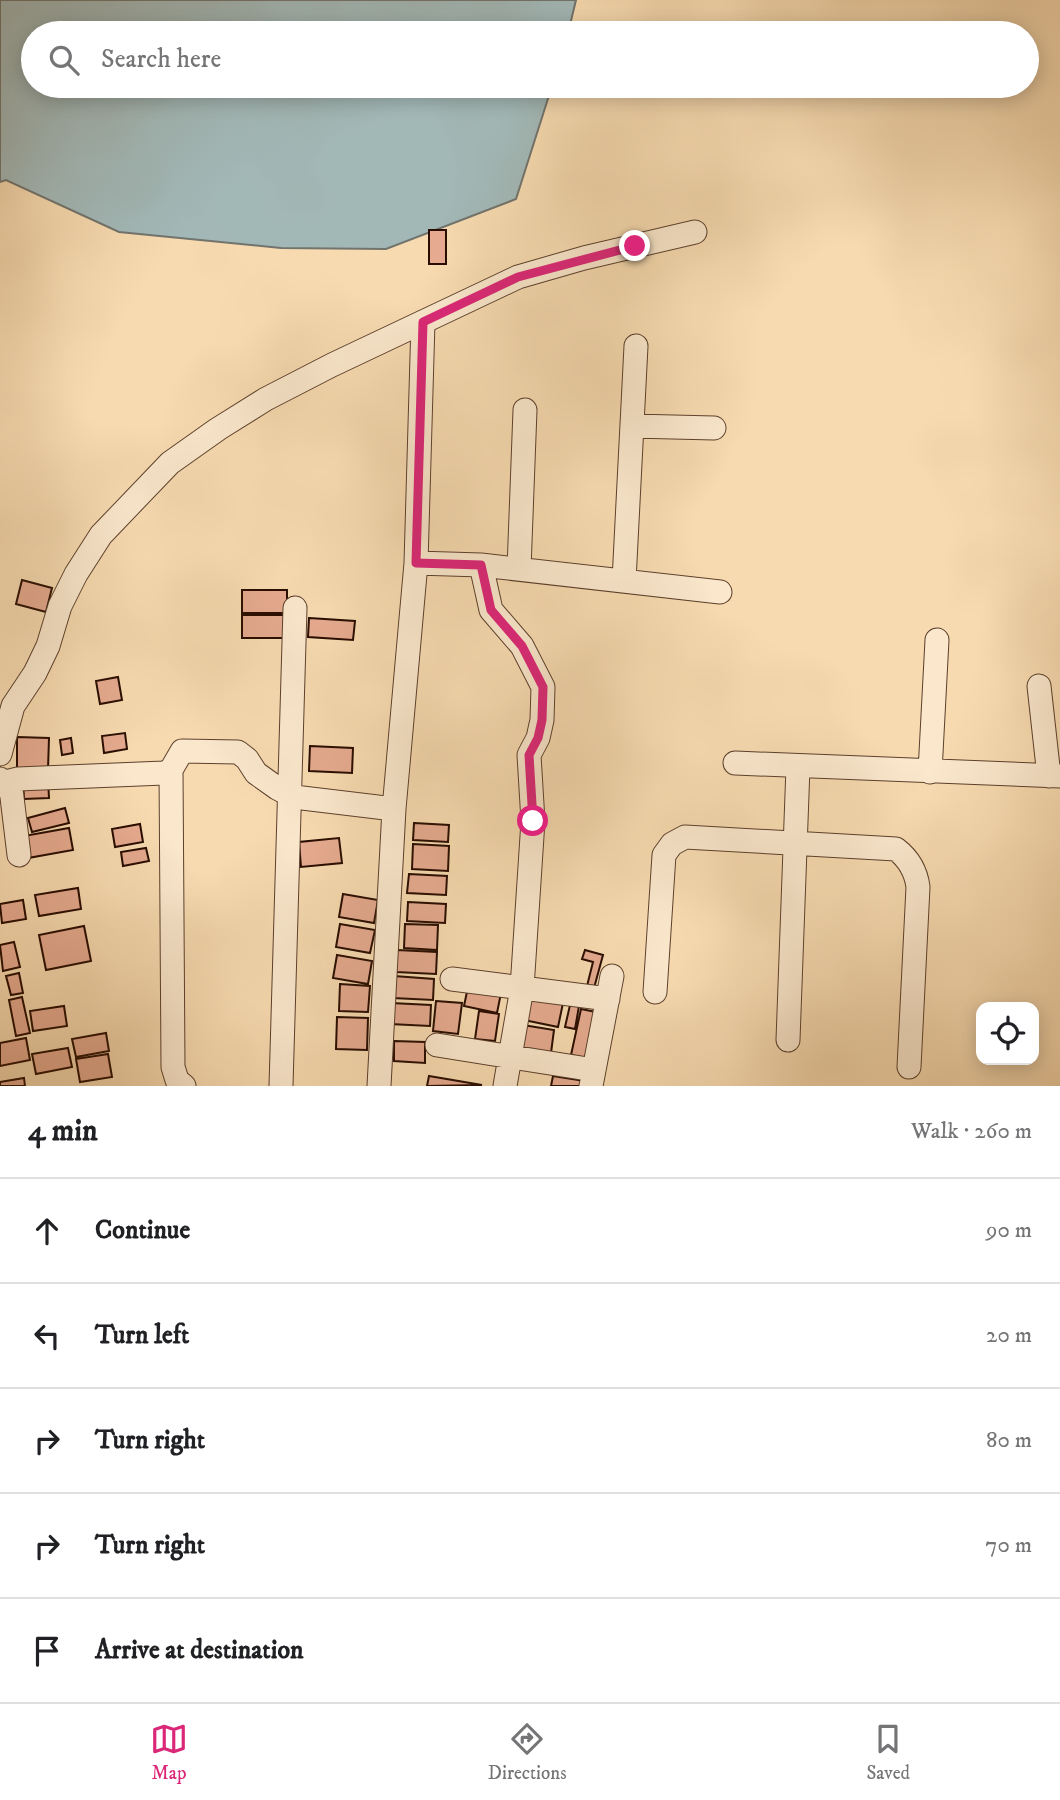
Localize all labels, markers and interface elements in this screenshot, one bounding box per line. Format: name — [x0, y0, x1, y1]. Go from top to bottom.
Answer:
search box — [21, 21, 1039, 98]
icon: search — [45, 41, 83, 79]
text: Search here — [101, 43, 221, 76]
route end — [619, 230, 650, 261]
route start — [517, 805, 548, 836]
map controls — [976, 1002, 1039, 1065]
button: locate — [976, 1002, 1039, 1065]
text: 4 min — [28, 1113, 98, 1150]
text: Walk · 260 m — [911, 1117, 1032, 1146]
icon: ahead — [28, 1212, 66, 1250]
text: Continue — [95, 1214, 190, 1247]
text: 90 m — [986, 1216, 1032, 1245]
icon: left — [28, 1317, 66, 1355]
text: Turn left — [95, 1319, 189, 1352]
text: 20 m — [986, 1321, 1032, 1350]
icon: right — [28, 1422, 66, 1460]
text: Turn right — [95, 1424, 205, 1457]
text: 80 m — [986, 1426, 1032, 1455]
icon: right — [28, 1527, 66, 1565]
text: Turn right — [95, 1529, 205, 1562]
text: 70 m — [985, 1531, 1032, 1560]
icon: arrive — [28, 1632, 66, 1670]
text: Arrive at destination — [95, 1634, 304, 1667]
tab: Map — [150, 1720, 188, 1785]
tab: Directions — [488, 1720, 567, 1785]
tab: Saved — [866, 1720, 910, 1785]

